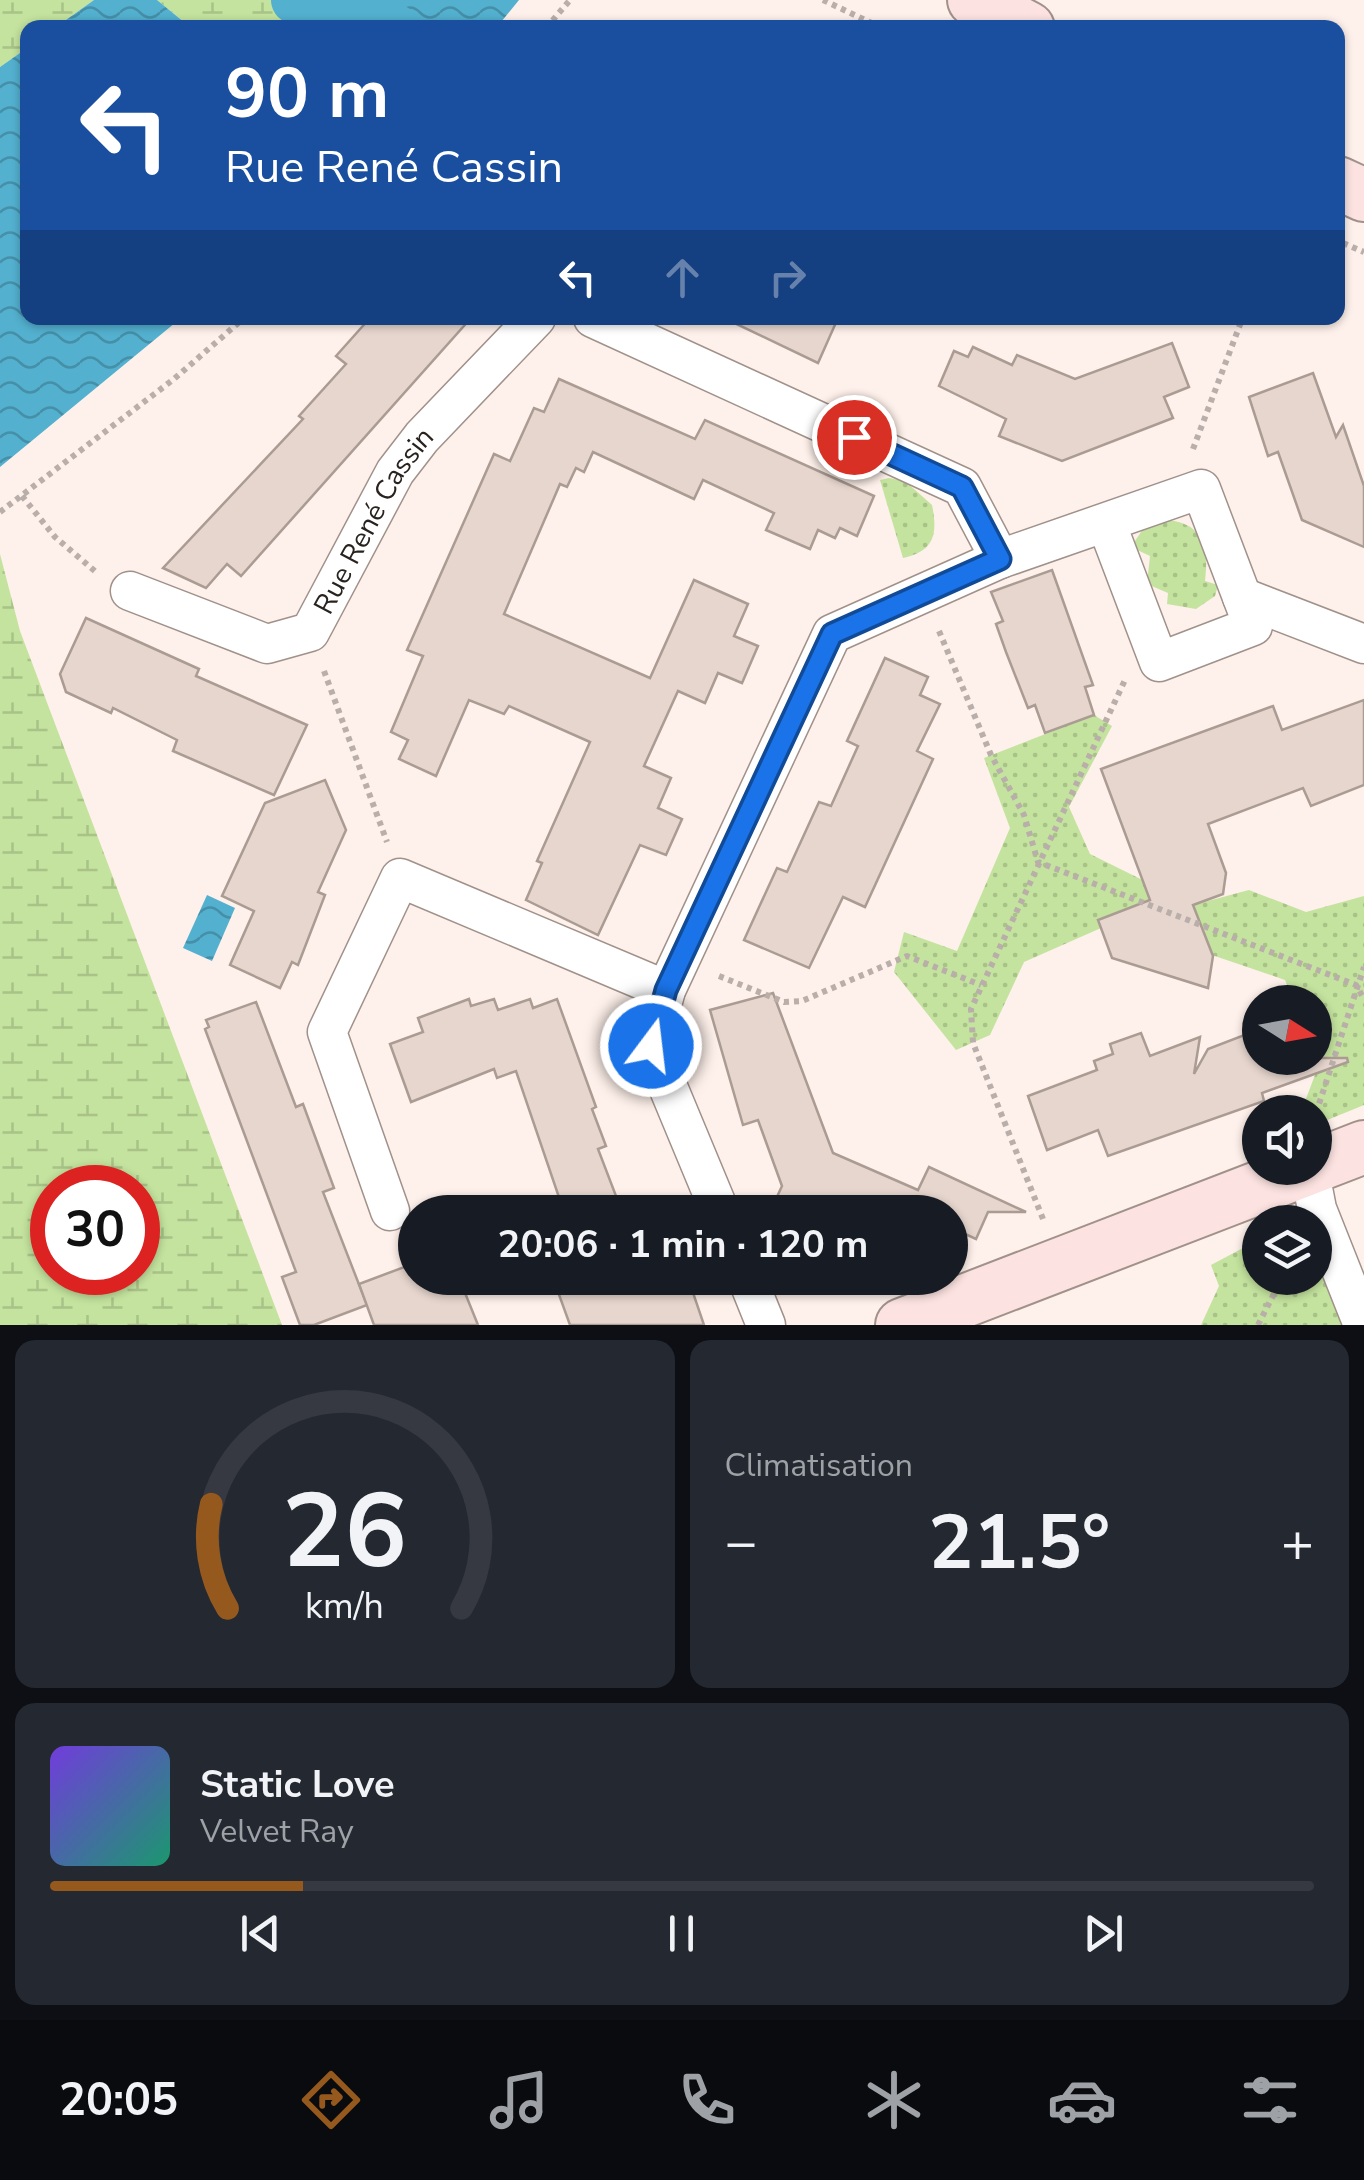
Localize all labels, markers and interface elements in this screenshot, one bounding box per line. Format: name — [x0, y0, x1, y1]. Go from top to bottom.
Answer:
text: 90 m — [225, 46, 389, 142]
icon: left — [60, 60, 190, 190]
text: Rue René Cassin — [225, 137, 563, 198]
icon: left — [550, 250, 605, 305]
icon: ahead — [655, 250, 710, 305]
icon: right — [760, 250, 815, 305]
pin — [812, 395, 897, 480]
icon: arrive — [827, 410, 882, 465]
street label: Rue René Cassin — [305, 419, 442, 621]
north arrow — [1242, 985, 1332, 1075]
map controls — [1242, 985, 1332, 1295]
position arrow — [599, 994, 703, 1098]
button: sound — [1242, 1095, 1332, 1185]
speed limit sign: 30 — [30, 1165, 160, 1295]
button: layers — [1242, 1205, 1332, 1295]
text: 20:06 · 1 min · 120 m — [498, 1219, 868, 1270]
text: Climatisation — [725, 1444, 913, 1487]
text: 26 — [282, 1461, 407, 1603]
text: 21.5° — [928, 1492, 1110, 1594]
text: − — [725, 1505, 758, 1580]
text: + — [1281, 1505, 1314, 1580]
text: km/h — [305, 1582, 384, 1631]
text: Static Love — [200, 1759, 395, 1810]
text: Velvet Ray — [200, 1810, 354, 1853]
icon: previous — [233, 1906, 288, 1961]
icon: pause — [654, 1906, 709, 1961]
icon: next — [1076, 1906, 1131, 1961]
icon: directions — [296, 2065, 366, 2135]
icon: music — [484, 2065, 554, 2135]
icon: phone — [672, 2065, 742, 2135]
icon: climate — [859, 2065, 929, 2135]
icon: car — [1047, 2065, 1117, 2135]
icon: filters — [1235, 2065, 1305, 2135]
text: 20:05 — [59, 2070, 178, 2131]

